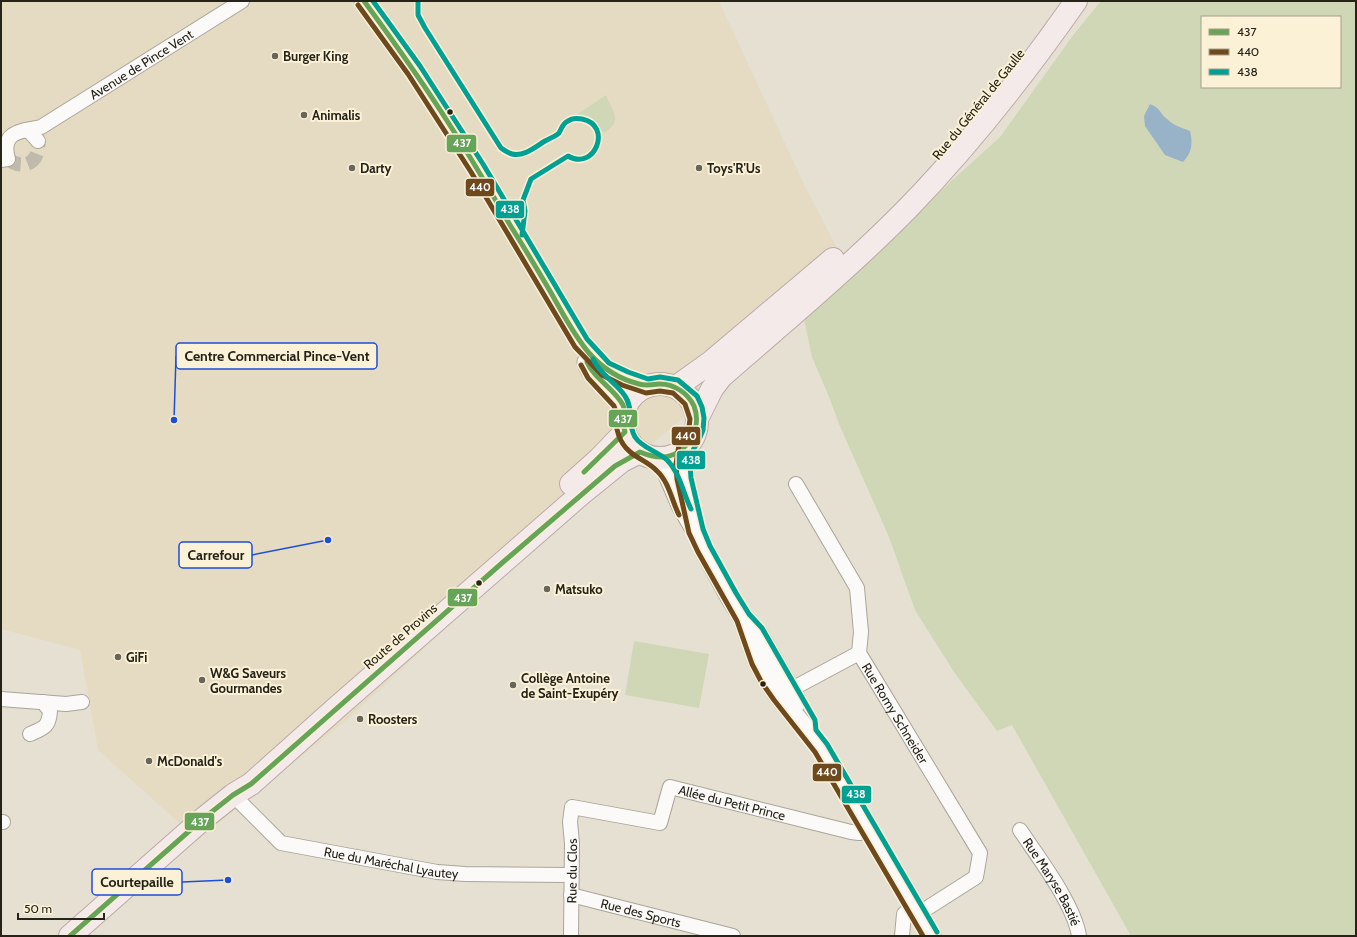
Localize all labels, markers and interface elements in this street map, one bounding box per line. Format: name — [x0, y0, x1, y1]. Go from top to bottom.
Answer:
legend — [1201, 16, 1341, 88]
text: 437 — [1237, 24, 1256, 39]
street label: Avenue de Pince Vent — [86, 25, 196, 103]
text: 440 — [1237, 44, 1259, 59]
street label: Rue du Général de Gaulle — [928, 45, 1028, 163]
place label: Burger King — [283, 48, 349, 64]
marker: Burger King — [270, 51, 280, 61]
text: 438 — [1237, 64, 1258, 79]
place label: Animalis — [312, 107, 361, 123]
unlabelled marker — [445, 107, 455, 117]
marker: Animalis — [299, 110, 309, 120]
line badge: 437 — [446, 134, 477, 153]
text: 437 — [453, 136, 472, 150]
place label: Darty — [360, 160, 391, 176]
place label: Toys'R'Us — [707, 160, 761, 176]
marker: Darty — [347, 163, 357, 173]
marker: Toys'R'Us — [694, 163, 704, 173]
line badge: 440 — [465, 178, 495, 197]
text: 440 — [469, 180, 491, 194]
line badge: 438 — [495, 200, 525, 219]
text: 438 — [500, 202, 520, 216]
callout: Centre Commercial Pince-Vent — [176, 343, 377, 369]
text: Centre Commercial Pince-Vent — [185, 347, 370, 365]
line badge: 437 — [608, 409, 638, 428]
text: 437 — [614, 412, 633, 426]
line badge: 440 — [671, 426, 701, 446]
text: 440 — [675, 429, 697, 443]
line badge: 438 — [676, 450, 706, 470]
text: 438 — [681, 453, 701, 467]
callout: Carrefour — [179, 542, 252, 568]
text: Carrefour — [188, 546, 245, 564]
unlabelled marker — [474, 578, 484, 588]
place label: Matsuko — [555, 581, 603, 597]
marker: Matsuko — [542, 584, 552, 594]
line badge: 437 — [447, 588, 478, 607]
text: 437 — [454, 591, 473, 605]
street label: Route de Provins — [360, 599, 441, 672]
place label: GiFi — [126, 649, 147, 665]
marker: GiFi — [113, 652, 123, 662]
street label: Rue Romy Schneider — [859, 660, 932, 767]
place label: W&G Saveurs Gourmandes — [210, 665, 286, 696]
place label: Collège Antoine de Saint-Exupéry — [521, 670, 619, 701]
marker: W&G Saveurs Gourmandes — [197, 675, 207, 685]
unlabelled marker — [758, 679, 768, 689]
marker: Collège Antoine de Saint-Exupéry — [508, 680, 518, 690]
place label: Roosters — [368, 711, 418, 727]
marker: Roosters — [355, 714, 365, 724]
place label: McDonald's — [157, 753, 223, 769]
marker: McDonald's — [144, 756, 154, 766]
line badge: 440 — [812, 763, 842, 782]
text: 440 — [816, 765, 838, 779]
street label: Allée du Petit Prince — [677, 781, 788, 824]
line badge: 438 — [841, 785, 872, 804]
text: 438 — [846, 787, 866, 801]
line badge: 437 — [184, 812, 215, 831]
text: 437 — [191, 815, 210, 829]
street label: Rue Maryse Bastié — [1020, 835, 1084, 928]
street label: Rue du Clos — [563, 837, 580, 903]
street label: Rue du Maréchal Lyautey — [323, 843, 460, 882]
callout: Courtepaille — [92, 869, 182, 895]
text: Courtepaille — [100, 873, 174, 891]
scale bar — [18, 895, 104, 921]
street label: Rue des Sports — [599, 895, 683, 931]
text: 50 m — [24, 901, 52, 916]

